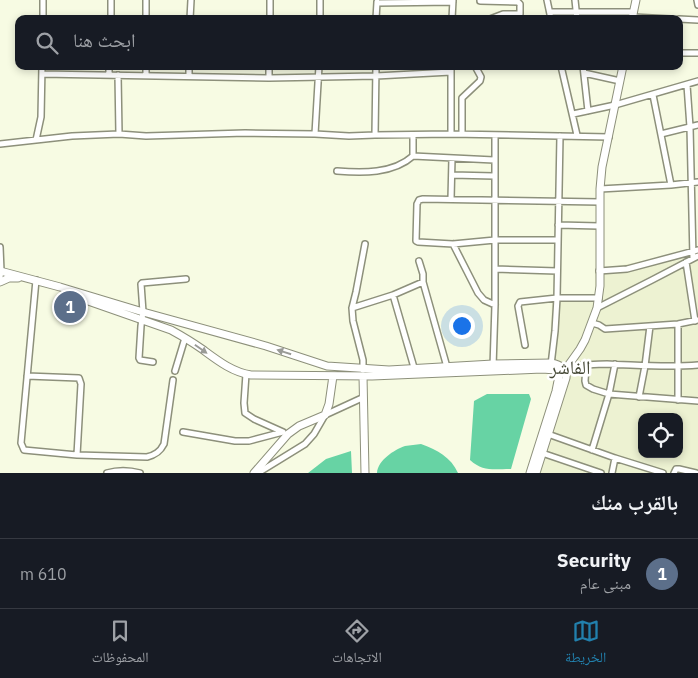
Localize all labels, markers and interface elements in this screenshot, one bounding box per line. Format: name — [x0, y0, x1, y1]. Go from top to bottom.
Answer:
search box — [15, 15, 683, 70]
text: ابحث هنا — [73, 28, 135, 52]
icon: search — [33, 29, 61, 57]
pin: 1 — [54, 288, 86, 326]
your location — [449, 313, 475, 339]
one-way arrow — [194, 344, 208, 354]
one-way arrow — [276, 348, 291, 356]
district label: الفاشر — [549, 355, 590, 379]
map controls — [638, 413, 683, 458]
button: locate — [638, 413, 683, 458]
text: بالقرب منك — [591, 488, 678, 516]
text: Security — [557, 548, 631, 572]
text: 610 m — [20, 564, 67, 584]
text: 1 — [657, 564, 667, 584]
text: مبنى عام — [580, 573, 631, 593]
tab: المحفوظات — [92, 617, 149, 671]
tab: الاتجاهات — [332, 617, 382, 671]
tab: الخريطة — [565, 617, 606, 671]

